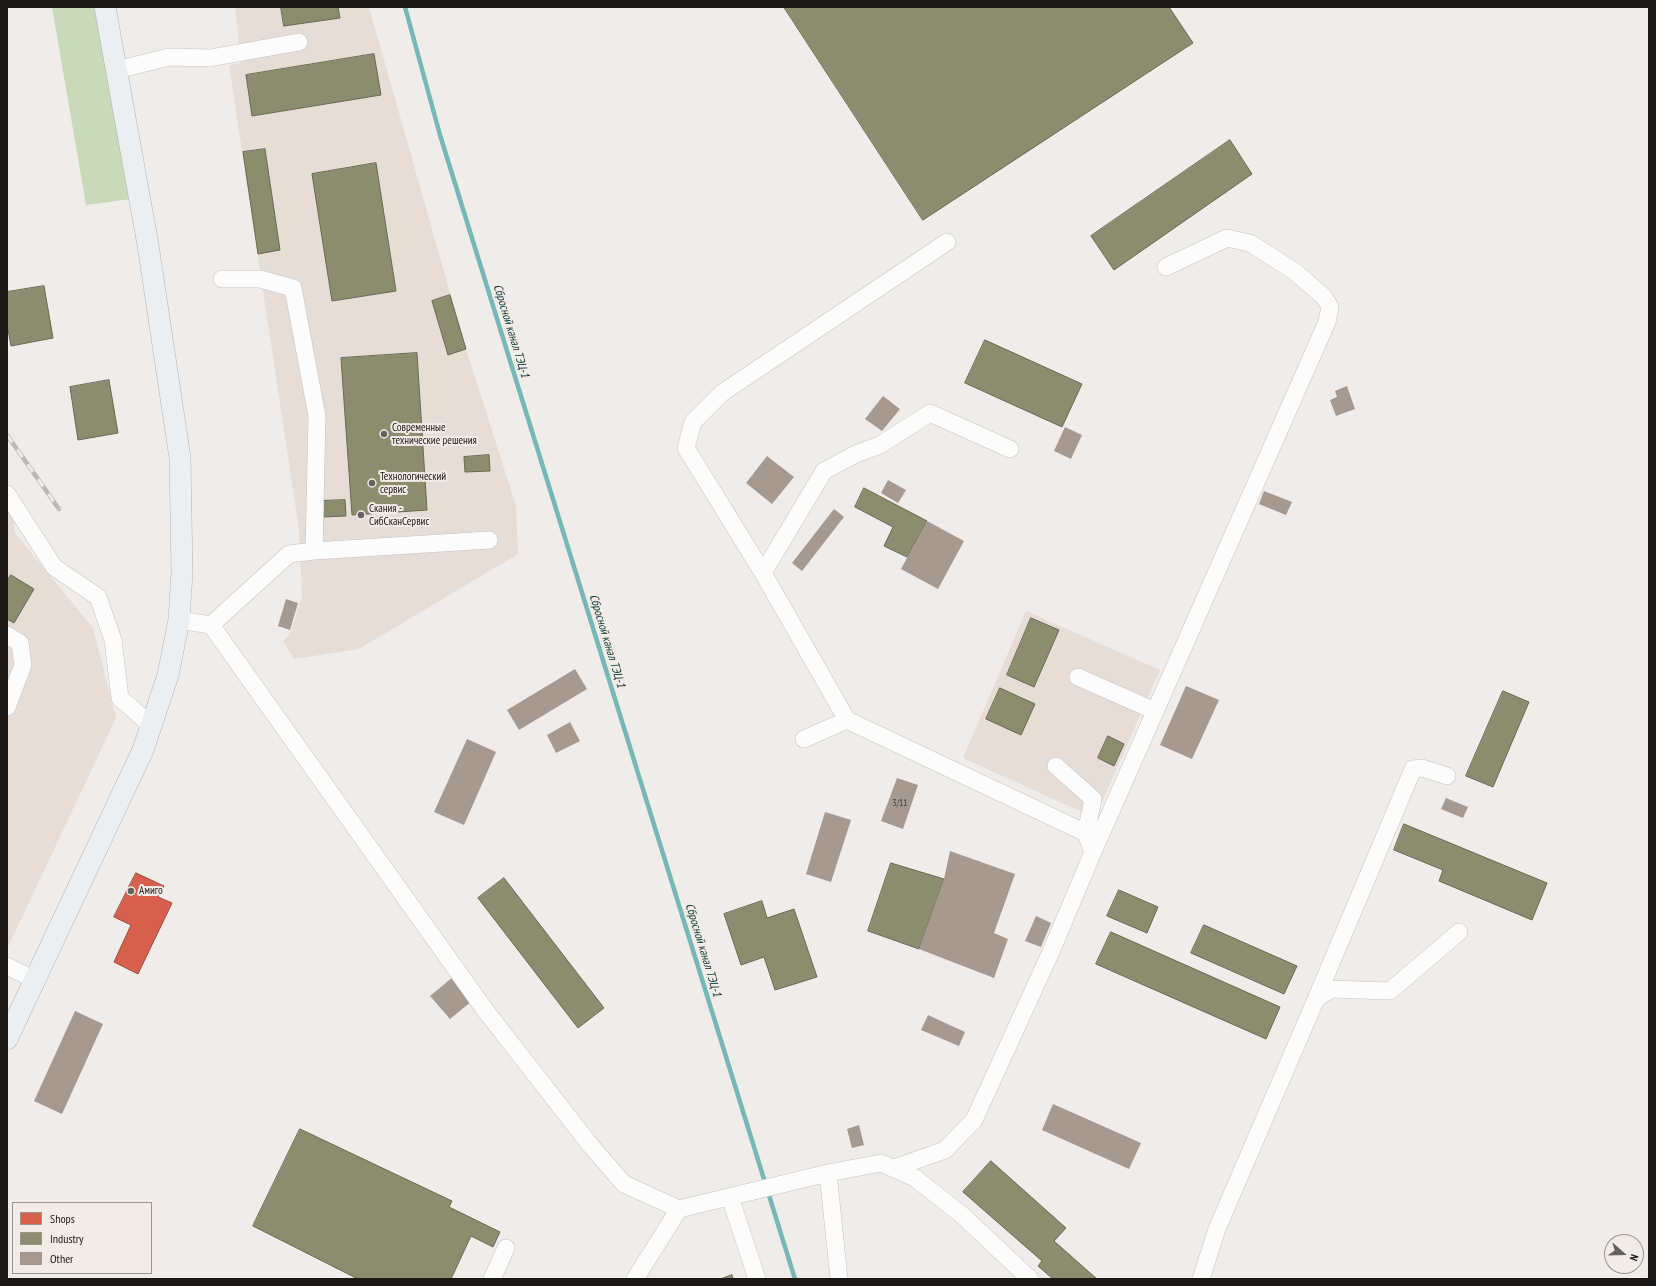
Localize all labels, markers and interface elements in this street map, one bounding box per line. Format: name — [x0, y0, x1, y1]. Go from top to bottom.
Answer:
water label: Сбросной канал ТЭЦ-1 — [490, 283, 532, 379]
place label: Современные технические решения — [392, 421, 477, 447]
marker: Современные технические решения — [379, 429, 389, 439]
place label: Технологический сервис — [380, 470, 446, 496]
marker: Технологический сервис — [367, 478, 377, 488]
place label: Скания - СибСканСервис — [369, 502, 429, 528]
marker: Скания - СибСканСервис — [356, 510, 366, 520]
water label: Сбросной канал ТЭЦ-1 — [586, 593, 628, 689]
house number: 3/11 — [893, 798, 907, 808]
place label: Амиго — [139, 884, 163, 898]
marker: Амиго — [126, 886, 136, 896]
water label: Сбросной канал ТЭЦ-1 — [682, 902, 724, 998]
legend — [12, 1202, 152, 1274]
text: Shops — [50, 1211, 75, 1226]
text: Industry — [50, 1231, 84, 1246]
north arrow — [1604, 1234, 1644, 1274]
text: Other — [50, 1251, 73, 1266]
text: N — [1627, 1253, 1642, 1263]

